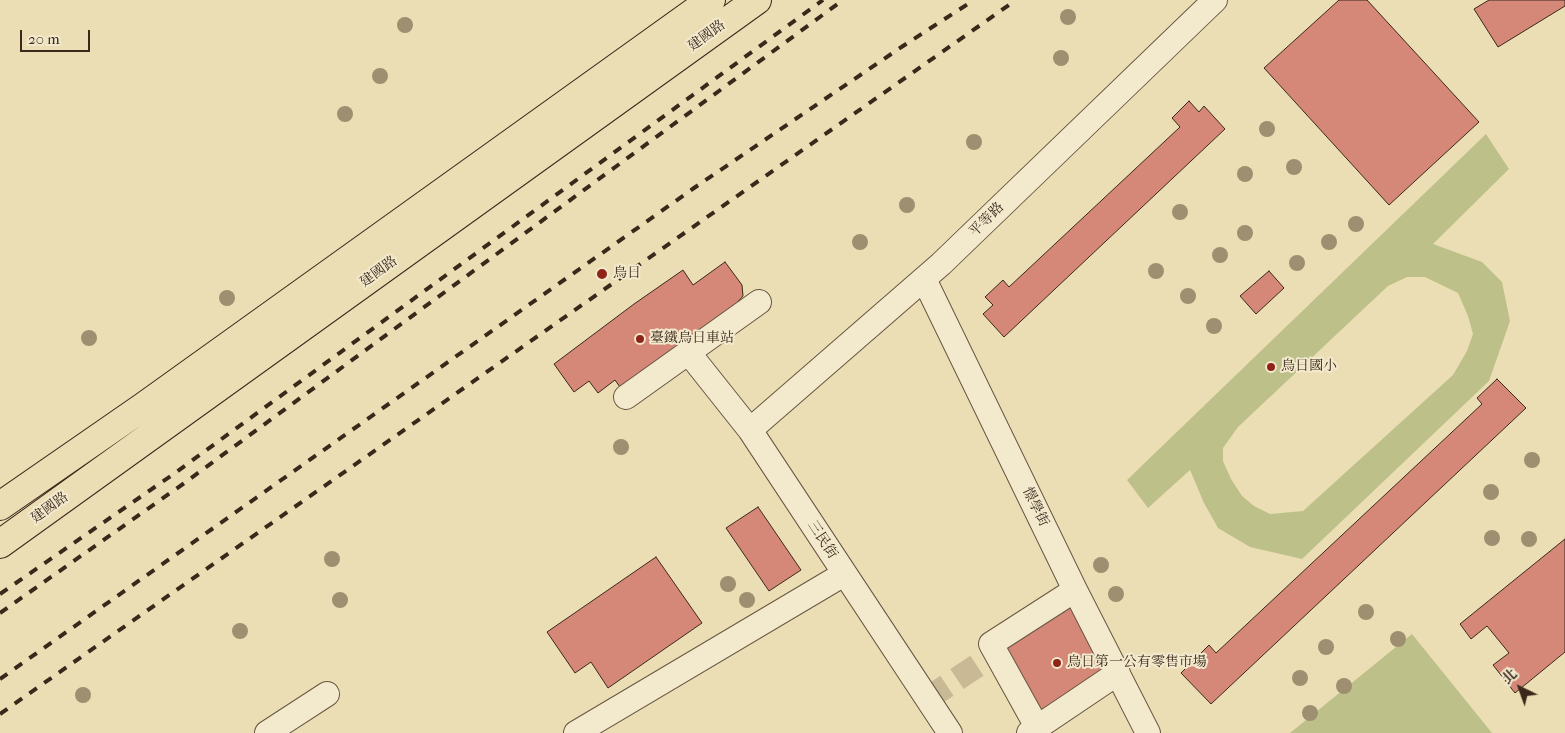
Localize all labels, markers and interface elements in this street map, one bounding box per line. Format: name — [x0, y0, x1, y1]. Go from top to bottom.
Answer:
street label: 建國路 — [685, 17, 729, 55]
scale bar — [22, 20, 92, 52]
text: 20 m — [28, 30, 60, 48]
street label: 平等路 — [966, 199, 1008, 241]
street label: 建國路 — [357, 253, 401, 291]
place label: 烏日 — [613, 266, 641, 282]
marker: 烏日 — [595, 267, 609, 281]
place label: 臺鐵烏日車站 — [650, 331, 734, 347]
marker: 臺鐵烏日車站 — [634, 333, 646, 345]
place label: 烏日國小 — [1281, 359, 1337, 375]
marker: 烏日國小 — [1265, 361, 1277, 373]
street label: 憬學街 — [1018, 484, 1052, 530]
street label: 建國路 — [28, 489, 72, 527]
street label: 三民街 — [804, 518, 840, 562]
place label: 烏日第一公有零售市場 — [1067, 655, 1207, 671]
marker: 烏日第一公有零售市場 — [1051, 657, 1063, 669]
north arrow — [1495, 663, 1545, 713]
text: 北 — [1499, 665, 1521, 687]

